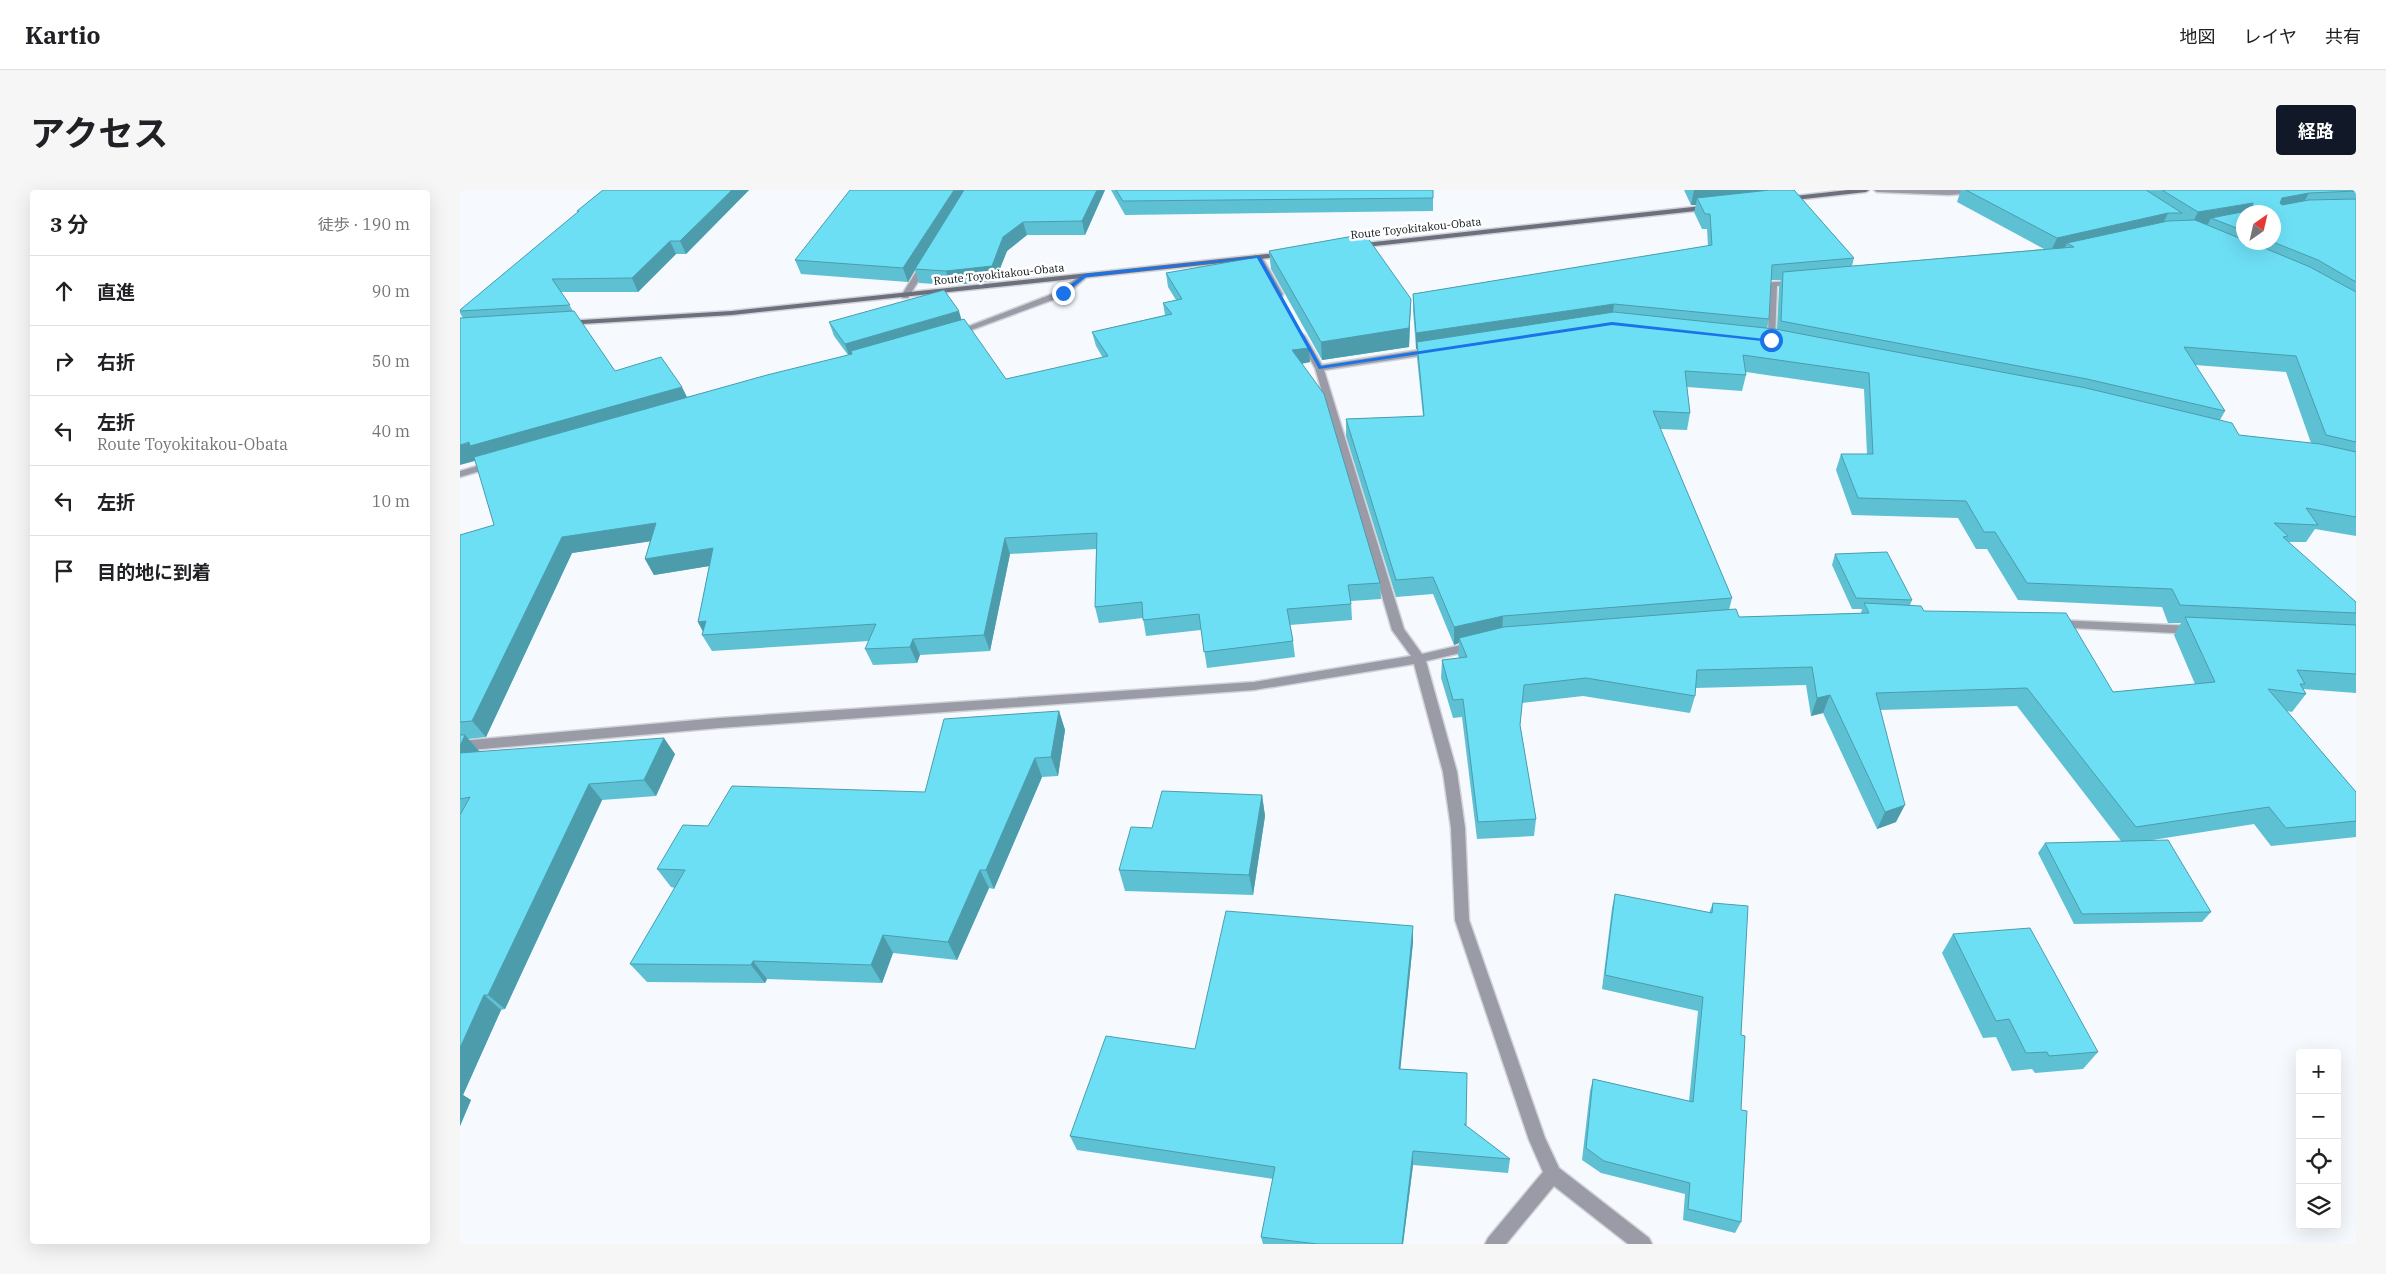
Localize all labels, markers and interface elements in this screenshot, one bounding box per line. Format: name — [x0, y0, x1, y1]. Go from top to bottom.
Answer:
text: Kartio — [25, 19, 100, 51]
text: 地図 — [2180, 25, 2216, 48]
text: レイヤ — [2244, 25, 2297, 48]
text: 共有 — [2325, 25, 2361, 48]
button: 経路 — [2276, 105, 2356, 155]
text: アクセス — [30, 110, 168, 156]
north arrow — [2236, 205, 2281, 250]
text: 3 分 — [50, 210, 88, 238]
text: 徒歩 · 190 m — [318, 214, 410, 234]
street label: Route Toyokitakou-Obata — [1350, 214, 1482, 242]
street label: Route Toyokitakou-Obata — [933, 260, 1065, 288]
icon: ahead — [50, 277, 78, 305]
text: 直進 — [97, 280, 135, 304]
text: 90 m — [372, 281, 410, 301]
route end — [1052, 282, 1075, 305]
route start — [1760, 329, 1783, 352]
icon: right — [50, 347, 78, 375]
text: 右折 — [97, 350, 135, 374]
text: 50 m — [372, 351, 410, 371]
text: 左折 — [97, 410, 135, 434]
icon: left — [50, 417, 78, 445]
text: 40 m — [372, 421, 410, 441]
text: Route Toyokitakou-Obata — [97, 434, 288, 454]
icon: left — [50, 487, 78, 515]
text: 左折 — [97, 490, 135, 514]
text: 10 m — [372, 491, 410, 511]
icon: arrive — [50, 557, 78, 585]
text: 目的地に到着 — [97, 560, 211, 584]
map controls — [2296, 1049, 2341, 1229]
button: + — [2296, 1049, 2341, 1094]
button: − — [2296, 1094, 2341, 1139]
button: locate — [2296, 1139, 2341, 1184]
button: layers — [2296, 1184, 2341, 1229]

